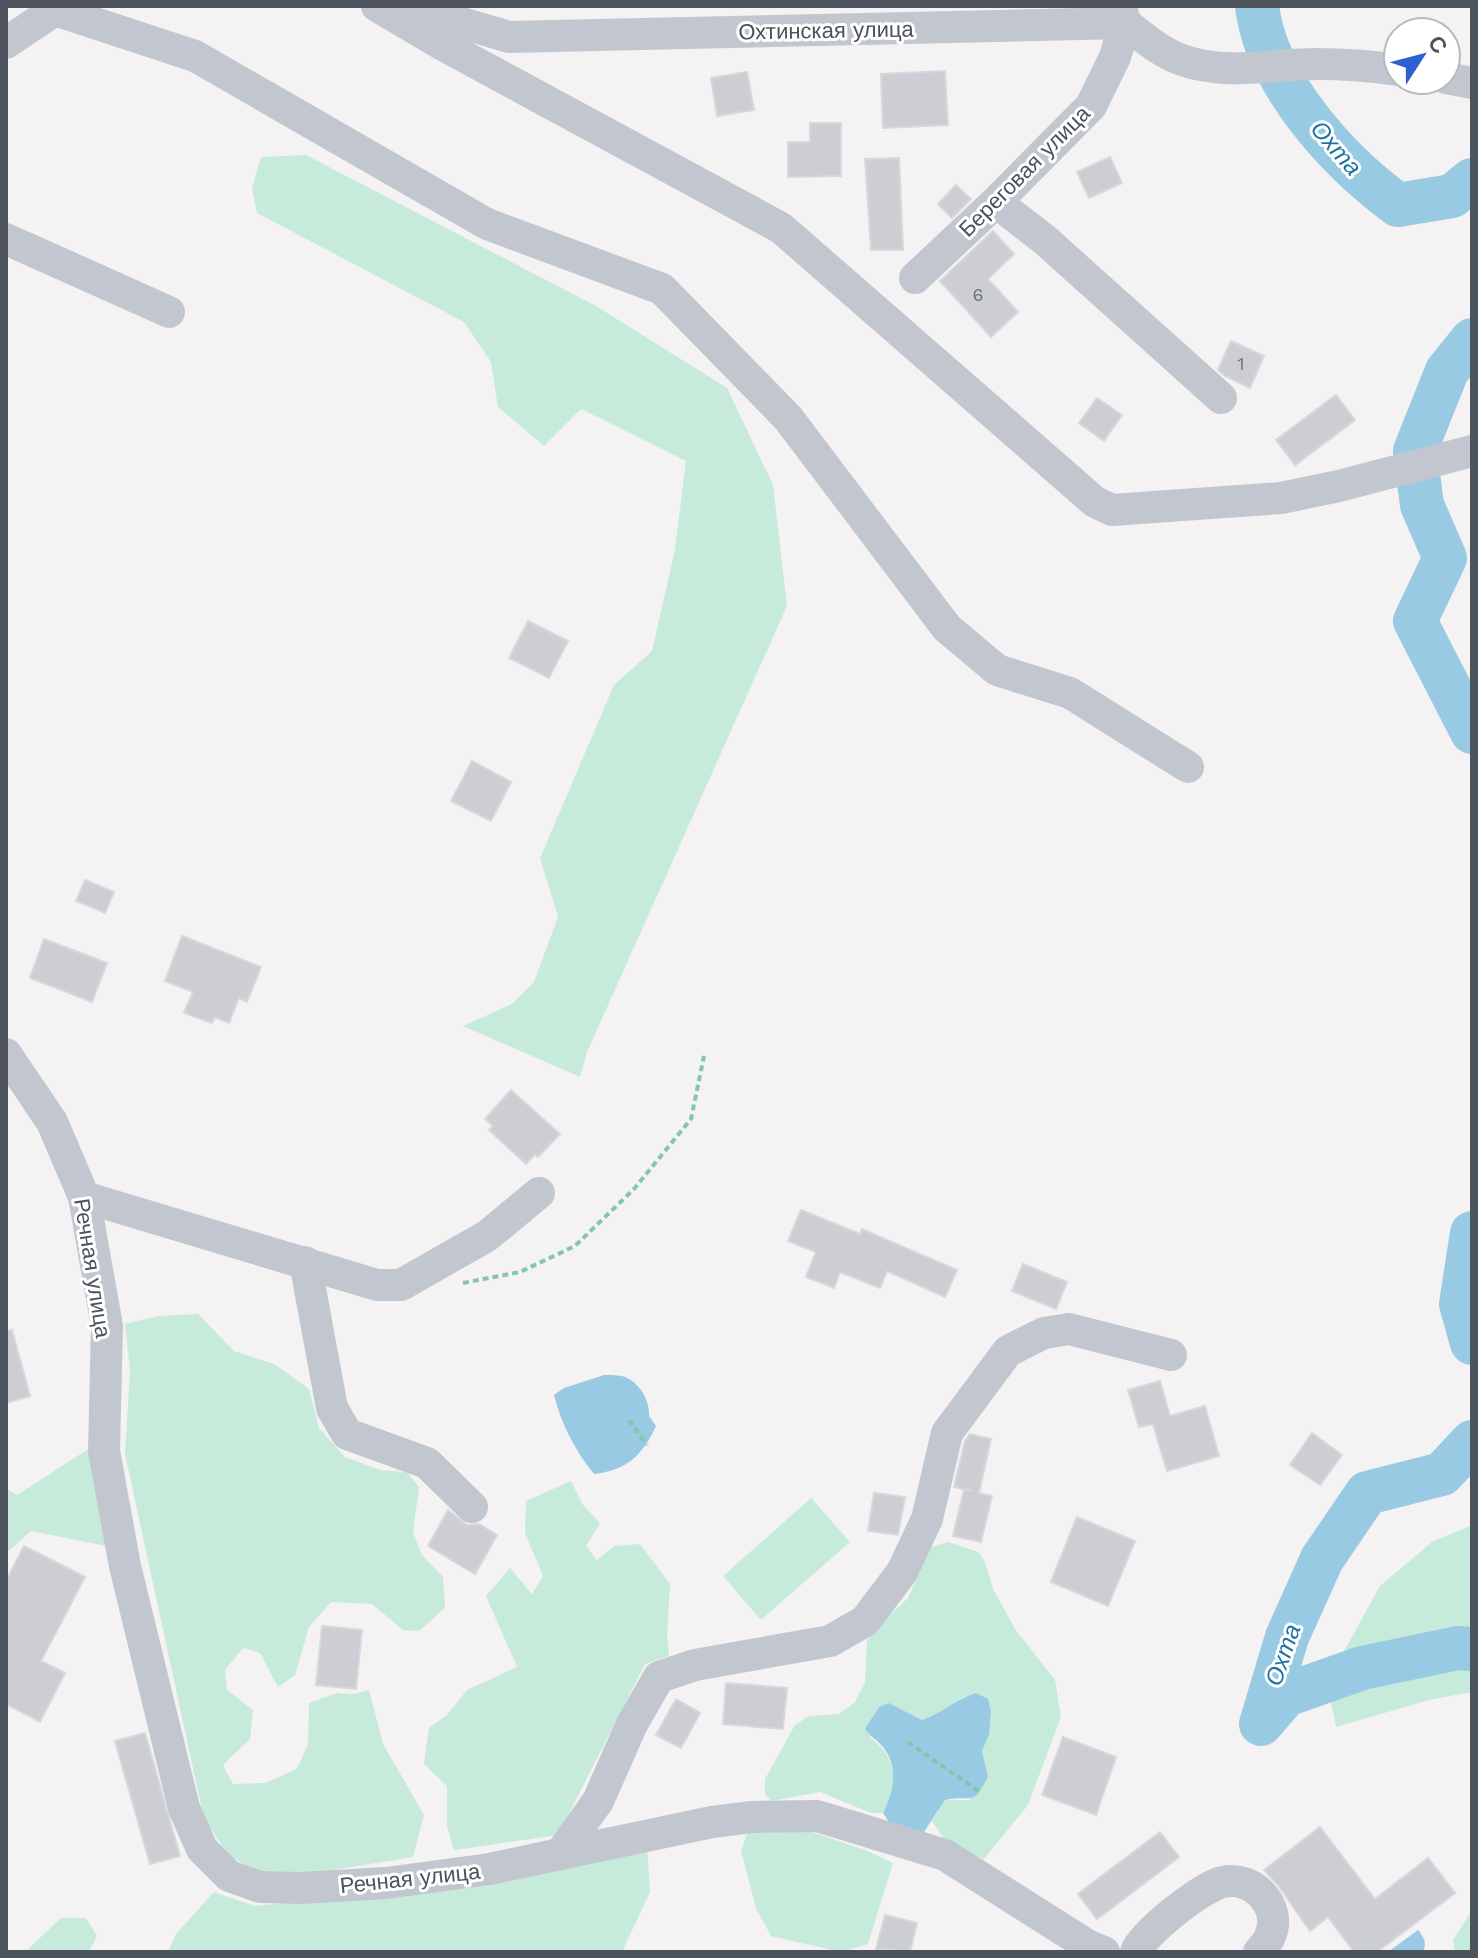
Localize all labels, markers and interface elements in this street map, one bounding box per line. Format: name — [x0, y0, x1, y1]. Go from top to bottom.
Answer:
street label: Охтинская улица — [738, 16, 915, 45]
north arrow — [1382, 16, 1462, 96]
text: С — [1423, 31, 1453, 58]
street label: Береговая улица — [954, 100, 1095, 242]
water label: Охта — [1305, 115, 1367, 181]
house number: 6 — [973, 284, 983, 305]
house number: 1 — [1237, 353, 1245, 374]
street label: Речная улица — [69, 1197, 116, 1340]
water label: Охта — [1259, 1621, 1307, 1689]
street label: Речная улица — [339, 1859, 482, 1898]

